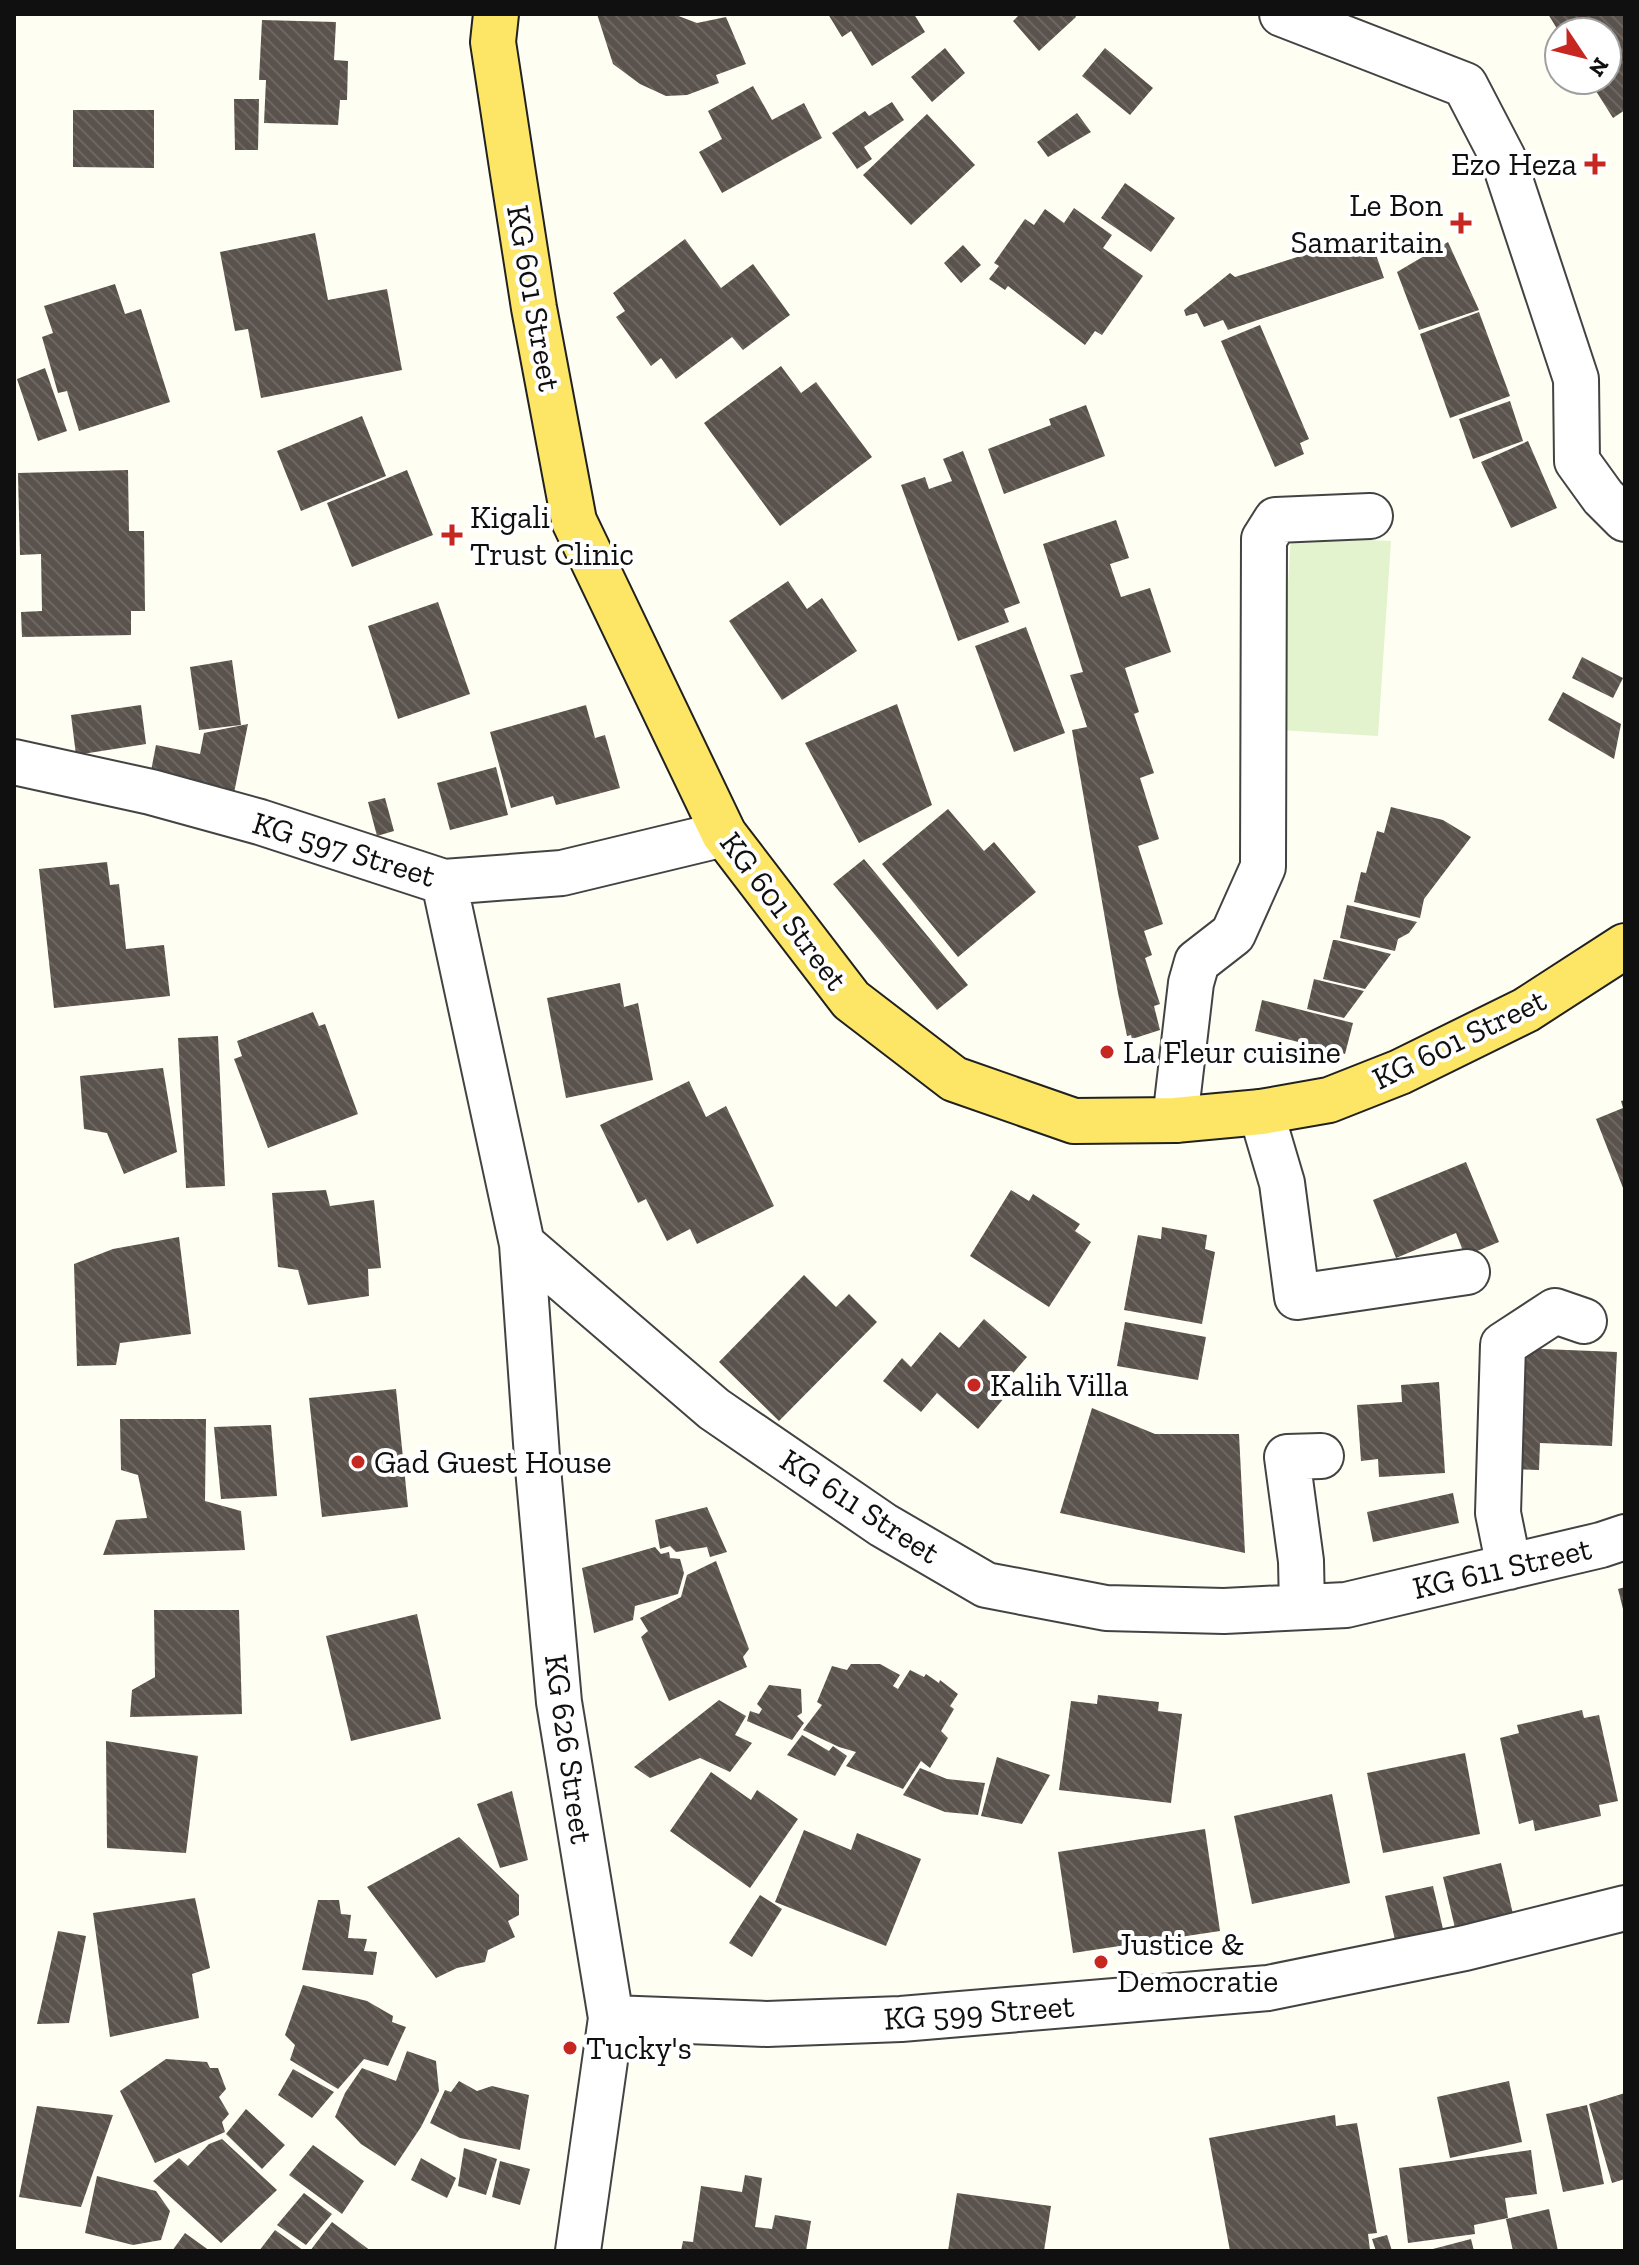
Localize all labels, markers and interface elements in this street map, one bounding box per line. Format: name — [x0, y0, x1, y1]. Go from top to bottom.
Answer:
north arrow — [1543, 16, 1623, 96]
text: N — [1583, 53, 1615, 82]
place label: Ezo Heza — [1451, 145, 1577, 183]
marker: Ezo Heza — [1584, 153, 1606, 175]
place label: Le Bon Samaritain — [1290, 186, 1444, 261]
street label: KG 601 Street — [499, 202, 569, 394]
marker: Le Bon Samaritain — [1450, 212, 1472, 234]
place label: Kigali Trust Clinic — [470, 498, 634, 573]
marker: Kigali Trust Clinic — [441, 524, 463, 546]
street label: KG 597 Street — [248, 803, 440, 895]
street label: KG 601 Street — [712, 824, 856, 998]
street label: KG 601 Street — [1366, 981, 1552, 1097]
place label: La Fleur cuisine — [1123, 1033, 1341, 1071]
marker: La Fleur cuisine — [1098, 1043, 1116, 1061]
place label: Kalih Villa — [990, 1366, 1129, 1404]
marker: Kalih Villa — [965, 1376, 983, 1394]
street label: KG 611 Street — [773, 1440, 947, 1572]
place label: Gad Guest House — [374, 1443, 612, 1481]
marker: Gad Guest House — [349, 1453, 367, 1471]
street label: KG 611 Street — [1409, 1529, 1595, 1607]
street label: KG 626 Street — [537, 1652, 601, 1846]
place label: Justice & Democratie — [1117, 1925, 1278, 2000]
marker: Justice & Democratie — [1092, 1953, 1110, 1971]
street label: KG 599 Street — [882, 1986, 1076, 2038]
place label: Tucky's — [586, 2029, 692, 2067]
marker: Tucky's — [561, 2039, 579, 2057]

